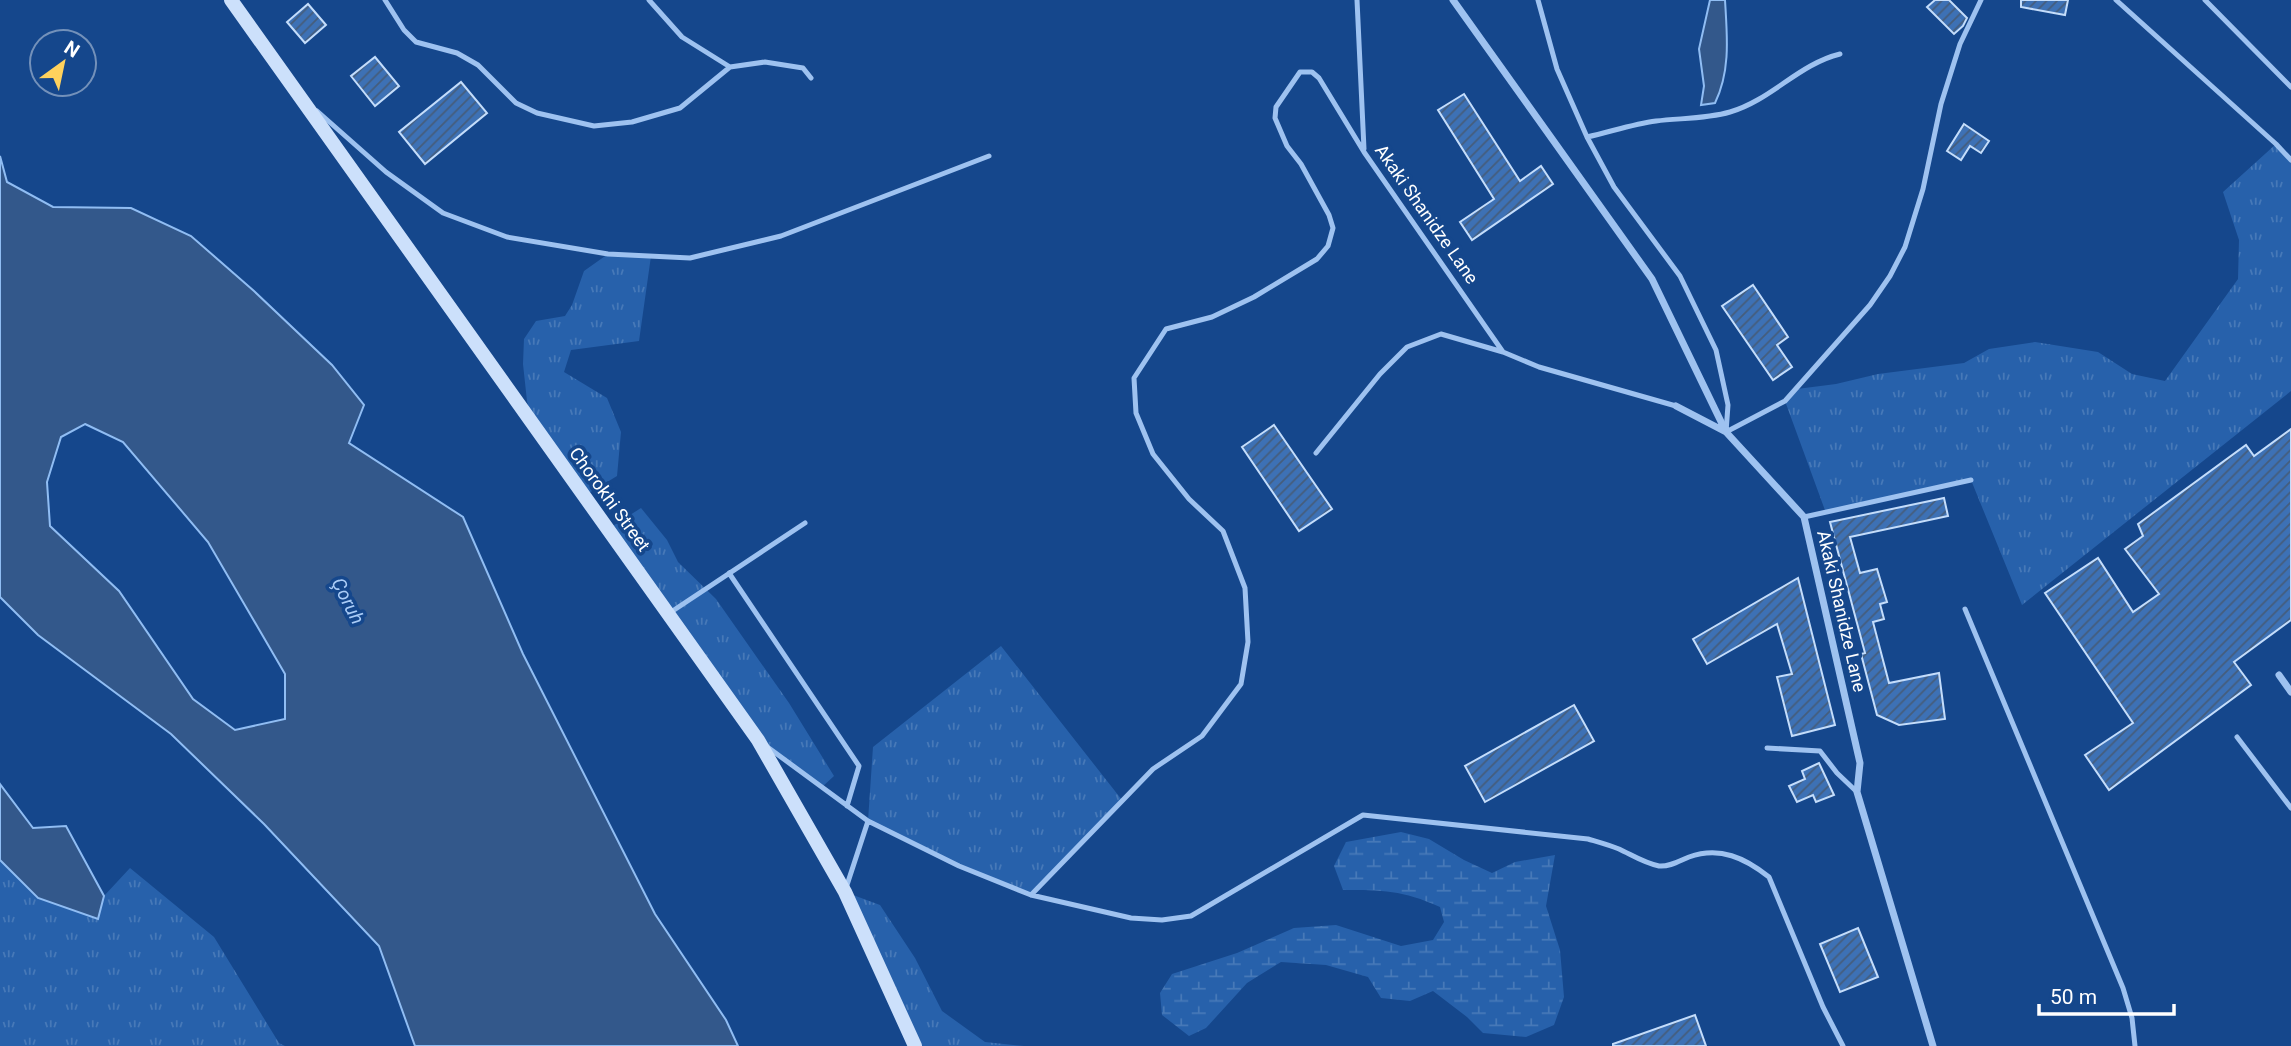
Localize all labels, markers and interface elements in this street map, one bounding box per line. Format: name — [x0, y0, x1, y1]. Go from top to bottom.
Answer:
north arrow — [28, 28, 98, 98]
text: N — [60, 36, 84, 62]
street label: Akaki Shanidze Lane — [1371, 140, 1483, 288]
street label: Chorokhi Street — [565, 443, 655, 555]
street label: Akaki Shanidze Lane — [1813, 528, 1871, 694]
water label: Çoruh — [327, 574, 369, 628]
scale bar — [2039, 972, 2174, 1016]
text: 50 m — [2050, 985, 2097, 1009]

